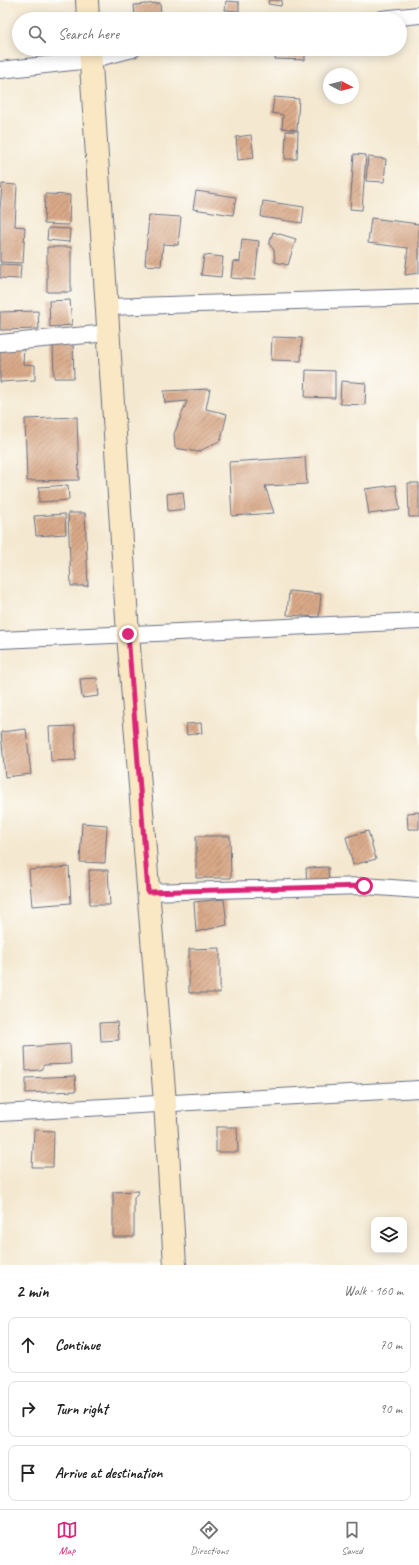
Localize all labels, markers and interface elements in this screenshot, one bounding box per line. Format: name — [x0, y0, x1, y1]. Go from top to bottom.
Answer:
search box — [12, 12, 407, 56]
icon: search — [26, 23, 48, 45]
text: Search here — [58, 25, 119, 44]
north arrow — [323, 68, 359, 104]
route end — [119, 625, 137, 643]
route start — [355, 877, 373, 895]
map controls — [371, 1217, 407, 1253]
button: layers — [371, 1217, 407, 1253]
text: 2 min — [16, 1281, 49, 1302]
text: Walk · 160 m — [344, 1283, 403, 1299]
icon: ahead — [17, 1334, 39, 1356]
text: Continue — [55, 1336, 100, 1355]
text: 70 m — [380, 1337, 402, 1353]
icon: right — [17, 1398, 39, 1420]
text: Turn right — [55, 1400, 108, 1419]
text: 90 m — [380, 1401, 402, 1417]
icon: arrive — [17, 1462, 39, 1484]
text: Arrive at destination — [55, 1464, 162, 1483]
tab: Map — [56, 1519, 78, 1557]
tab: Directions — [190, 1519, 229, 1557]
tab: Saved — [341, 1519, 363, 1557]

